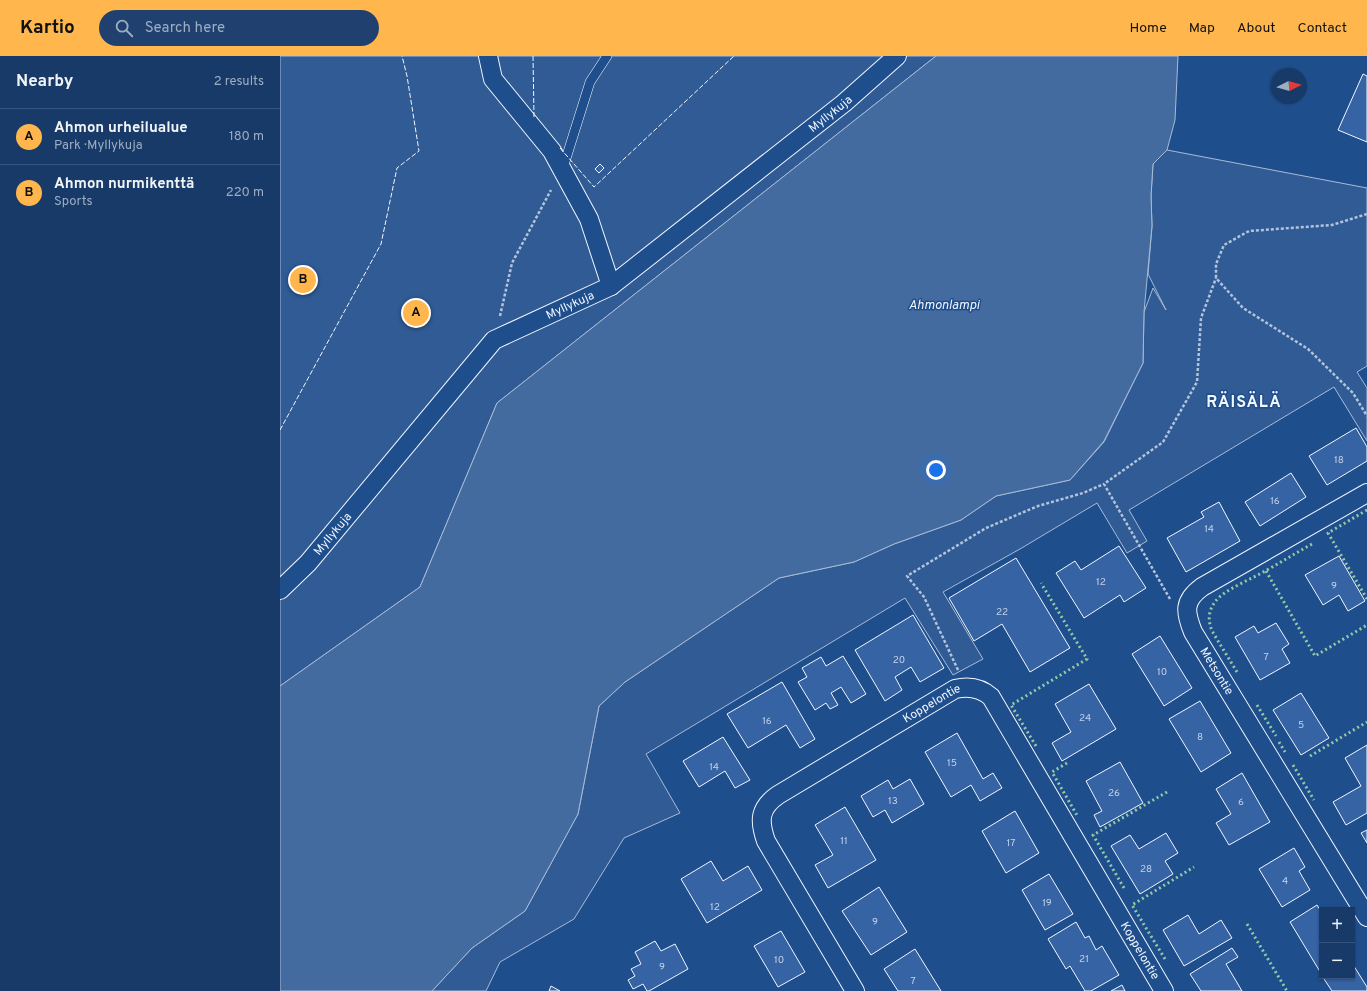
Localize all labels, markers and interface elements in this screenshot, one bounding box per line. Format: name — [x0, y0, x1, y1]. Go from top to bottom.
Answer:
search box — [99, 10, 379, 46]
text: Kartio — [20, 16, 75, 40]
icon: search — [113, 17, 135, 39]
text: Search here — [145, 19, 225, 38]
text: Home — [1130, 20, 1167, 37]
text: Map — [1189, 20, 1215, 37]
text: About — [1237, 20, 1276, 37]
text: Contact — [1298, 20, 1347, 37]
north arrow — [1271, 68, 1307, 104]
text: Nearby — [16, 71, 73, 93]
text: 2 results — [214, 74, 264, 90]
street label: Myllykuja — [806, 92, 856, 137]
text: Ahmon urheilualue — [54, 119, 188, 138]
text: A — [24, 129, 34, 145]
text: 180 m — [229, 129, 264, 145]
text: Park · Myllykuja — [54, 138, 143, 154]
text: Ahmon nurmikenttä — [54, 175, 194, 194]
text: B — [25, 185, 33, 201]
text: 220 m — [226, 185, 264, 201]
text: Sports — [54, 194, 93, 210]
pin: B — [290, 265, 316, 295]
street label: Myllykuja — [544, 288, 597, 324]
pin: A — [403, 298, 429, 328]
water label: Ahmonlampi — [908, 298, 980, 314]
district label: RÄISÄLÄ — [1206, 391, 1282, 413]
house number: 18 — [1334, 454, 1344, 467]
your location — [926, 460, 946, 480]
house number: 16 — [1270, 495, 1280, 508]
street label: Myllykuja — [311, 509, 356, 559]
house number: 14 — [1204, 523, 1214, 536]
house number: 12 — [1096, 576, 1106, 589]
house number: 9 — [1331, 580, 1337, 593]
house number: 22 — [996, 606, 1008, 619]
street label: Metsontie — [1195, 645, 1237, 698]
house number: 7 — [1263, 651, 1269, 664]
house number: 20 — [893, 654, 905, 667]
house number: 10 — [1157, 666, 1167, 679]
street label: Koppelontie — [900, 681, 962, 727]
house number: 24 — [1079, 712, 1091, 725]
house number: 16 — [762, 715, 772, 728]
house number: 5 — [1298, 719, 1304, 732]
house number: 8 — [1197, 731, 1203, 744]
house number: 15 — [947, 757, 957, 770]
house number: 14 — [709, 761, 719, 774]
house number: 26 — [1108, 787, 1120, 800]
house number: 13 — [888, 795, 898, 808]
house number: 6 — [1238, 796, 1244, 809]
house number: 11 — [840, 835, 848, 848]
house number: 17 — [1007, 837, 1015, 850]
house number: 28 — [1140, 863, 1152, 876]
house number: 4 — [1282, 875, 1288, 888]
house number: 19 — [1042, 897, 1052, 910]
house number: 12 — [710, 901, 720, 914]
map controls — [1319, 907, 1355, 979]
button: + — [1319, 907, 1355, 943]
house number: 9 — [872, 916, 878, 929]
street label: Koppelontie — [1116, 919, 1163, 983]
button: − — [1319, 943, 1355, 979]
house number: 21 — [1079, 953, 1089, 966]
house number: 10 — [774, 954, 784, 967]
house number: 9 — [659, 961, 665, 974]
house number: 7 — [910, 975, 916, 988]

